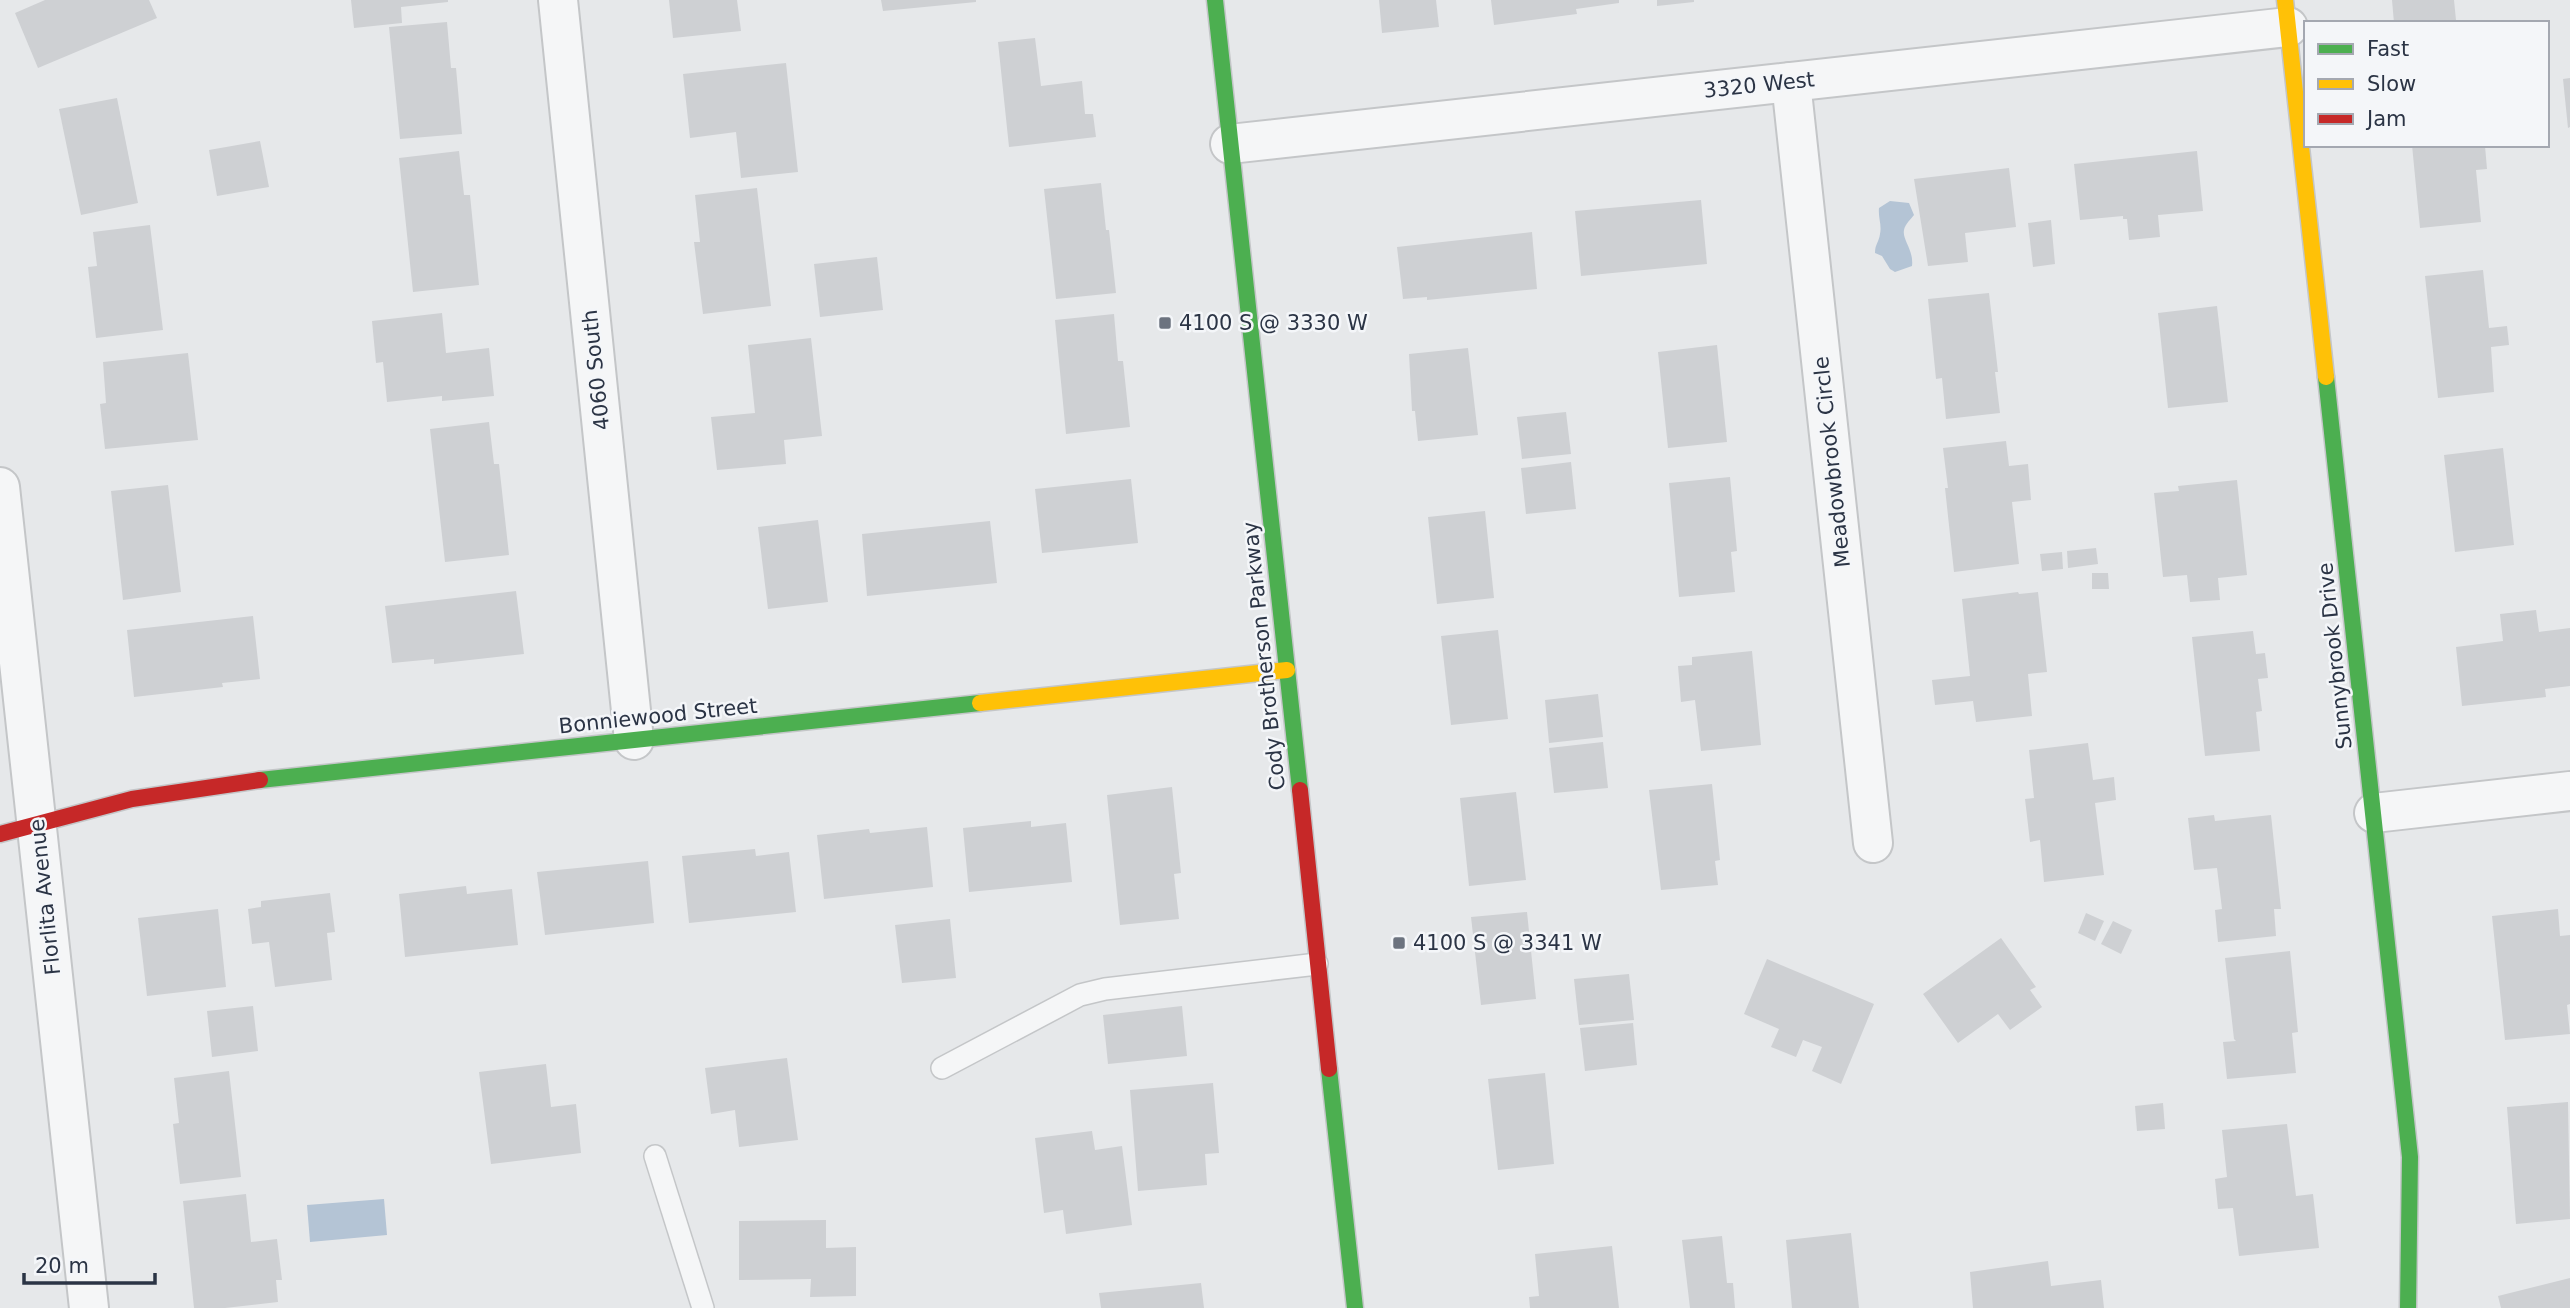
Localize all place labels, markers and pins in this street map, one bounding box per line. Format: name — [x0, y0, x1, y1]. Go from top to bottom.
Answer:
place label: 4100 S @ 3330 W — [1179, 311, 1368, 335]
marker: 4100 S @ 3330 W — [1157, 315, 1173, 331]
place label: 4100 S @ 3341 W — [1413, 931, 1602, 955]
marker: 4100 S @ 3341 W — [1391, 935, 1407, 951]

